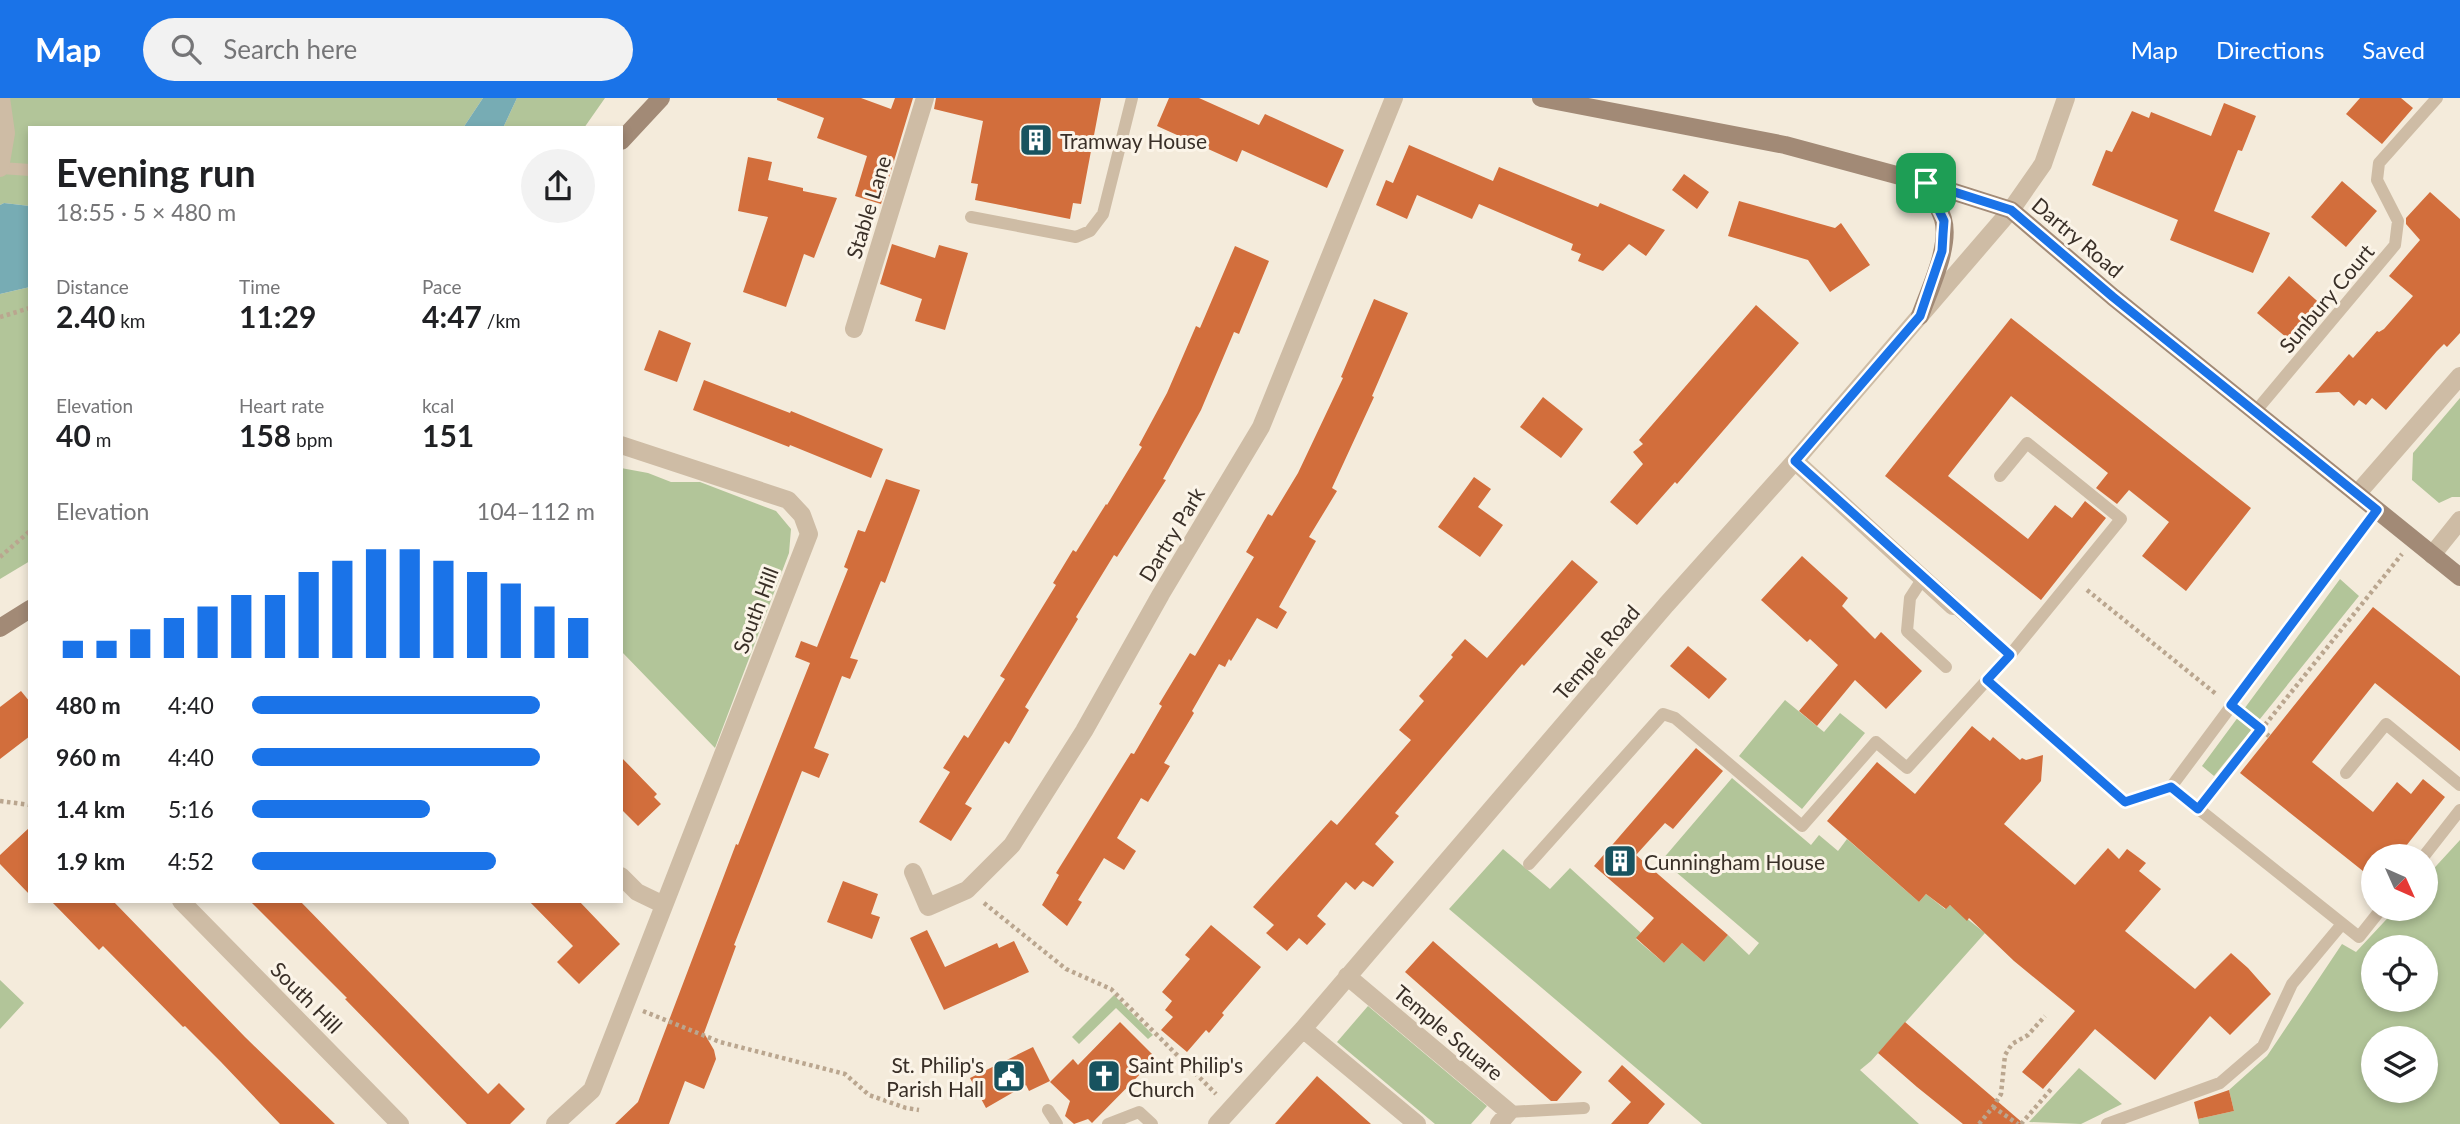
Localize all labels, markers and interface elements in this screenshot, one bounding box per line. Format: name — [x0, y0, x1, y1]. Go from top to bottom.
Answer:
search box — [143, 18, 633, 81]
text: Map — [35, 29, 101, 69]
icon: search — [167, 30, 205, 68]
text: Search here — [223, 33, 357, 65]
text: Map — [2131, 35, 2178, 64]
text: Directions — [2216, 35, 2324, 64]
text: Saved — [2362, 35, 2425, 64]
building icon: Tramway House — [1017, 121, 1055, 159]
place label: Tramway House — [1060, 128, 1207, 153]
text: Evening run — [56, 149, 256, 195]
button: share — [521, 149, 595, 223]
street label: Stable Lane — [841, 153, 895, 261]
pin — [1896, 153, 1956, 213]
icon: arrive — [1907, 164, 1945, 202]
street label: Dartry Road — [2027, 192, 2129, 282]
text: 18:55 · 5 × 480 m — [56, 198, 236, 226]
street label: Sunbury Court — [2273, 238, 2379, 357]
text: Distance — [56, 275, 129, 298]
text: Time — [239, 275, 280, 298]
text: Pace — [422, 275, 461, 298]
text: 2.40 — [56, 298, 115, 334]
text: 11:29 — [239, 298, 316, 334]
text: 4:47 — [422, 298, 482, 334]
text: km — [115, 309, 145, 332]
text: /km — [482, 309, 521, 332]
text: Elevation — [56, 394, 133, 417]
text: Heart rate — [239, 394, 324, 417]
text: kcal — [422, 394, 454, 417]
text: 40 — [56, 417, 91, 453]
text: 158 — [239, 417, 291, 453]
text: 151 — [422, 417, 474, 453]
text: m — [91, 428, 111, 451]
text: bpm — [291, 428, 333, 451]
street label: Dartry Park — [1133, 482, 1209, 586]
text: Elevation — [56, 497, 149, 525]
text: 104–112 m — [477, 497, 595, 525]
street label: South Hill — [727, 563, 783, 657]
street label: Temple Road — [1548, 599, 1644, 705]
text: 480 m — [56, 691, 121, 719]
text: 4:40 — [168, 691, 214, 719]
text: 960 m — [56, 743, 121, 771]
text: 4:40 — [168, 743, 214, 771]
text: 1.4 km — [56, 795, 125, 823]
text: 5:16 — [168, 795, 214, 823]
building icon: Cunningham House — [1601, 842, 1639, 880]
north arrow — [2361, 844, 2438, 920]
map controls — [2361, 844, 2438, 1103]
text: 1.9 km — [56, 847, 125, 875]
text: 4:52 — [168, 847, 214, 875]
place label: Cunningham House — [1644, 849, 1825, 874]
button: locate — [2361, 935, 2438, 1012]
street label: South Hill — [266, 956, 348, 1038]
street label: Temple Square — [1389, 979, 1509, 1085]
button: layers — [2361, 1026, 2438, 1103]
place label: St. Philip's Parish Hall — [886, 1052, 984, 1101]
place label: Saint Philip's Church — [1128, 1052, 1243, 1101]
public building icon: St. Philip's Parish Hall — [990, 1057, 1028, 1095]
church icon: Saint Philip's Church — [1085, 1057, 1123, 1095]

